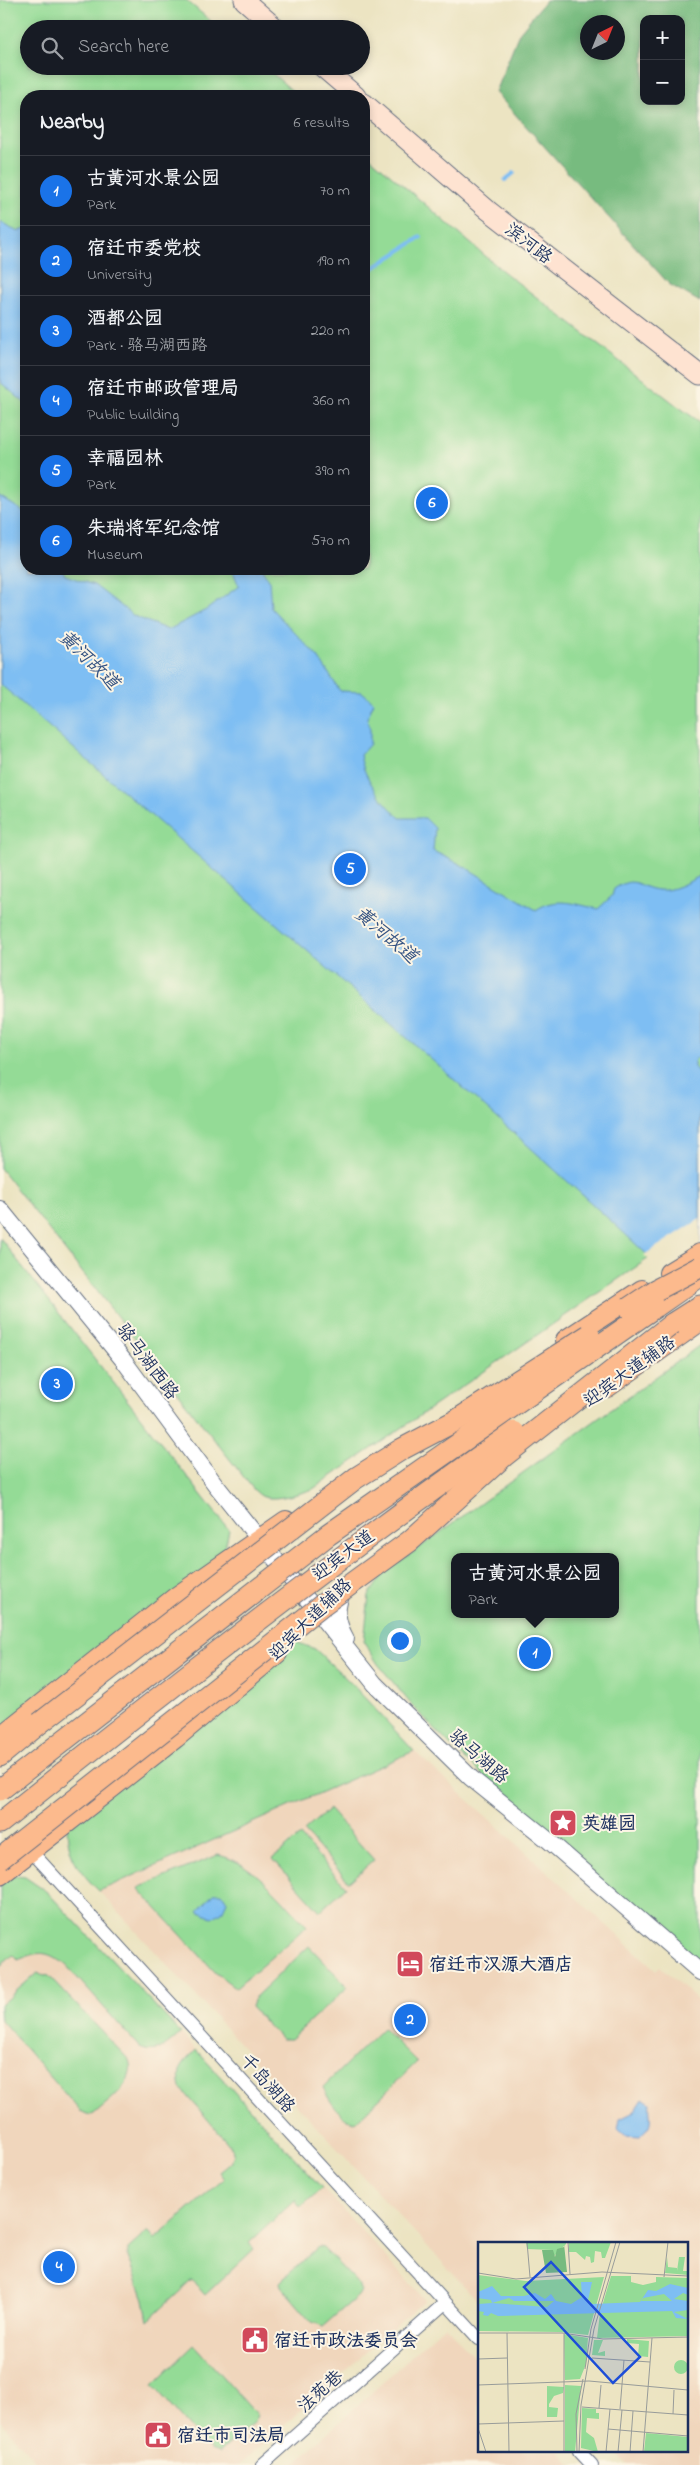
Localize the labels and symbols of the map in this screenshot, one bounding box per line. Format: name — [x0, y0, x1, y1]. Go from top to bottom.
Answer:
north arrow — [580, 15, 625, 60]
street label: 滨河路 — [498, 218, 557, 271]
pin: 6 — [416, 484, 448, 522]
water label: 黄河故道 — [52, 625, 126, 698]
pin: 5 — [334, 850, 366, 888]
water label: 黄河故道 — [348, 901, 425, 972]
street label: 骆马湖西路 — [109, 1318, 184, 1406]
street label: 迎宾大道辅路 — [579, 1330, 682, 1415]
pin: 3 — [41, 1365, 73, 1403]
street label: 迎宾大道 — [308, 1525, 381, 1589]
street label: 迎宾大道辅路 — [264, 1573, 359, 1668]
your location — [387, 1628, 413, 1654]
pin: 1 — [519, 1634, 551, 1672]
street label: 骆马湖路 — [442, 1724, 513, 1791]
place icon: 英雄园 — [548, 1808, 578, 1838]
place label: 英雄园 — [582, 1812, 636, 1838]
hotel icon: 宿迁市汉源大酒店 — [395, 1949, 425, 1979]
place label: 宿迁市汉源大酒店 — [429, 1953, 573, 1979]
pin: 2 — [394, 2001, 426, 2039]
street label: 千岛湖路 — [233, 2049, 300, 2120]
inset map — [478, 2242, 688, 2452]
pin: 4 — [43, 2248, 75, 2286]
public building icon: 宿迁市政法委员会 — [240, 2325, 270, 2355]
place label: 宿迁市政法委员会 — [274, 2329, 418, 2355]
street label: 法苑巷 — [293, 2365, 350, 2420]
public building icon: 宿迁市司法局 — [143, 2420, 173, 2450]
place label: 宿迁市司法局 — [177, 2424, 285, 2450]

